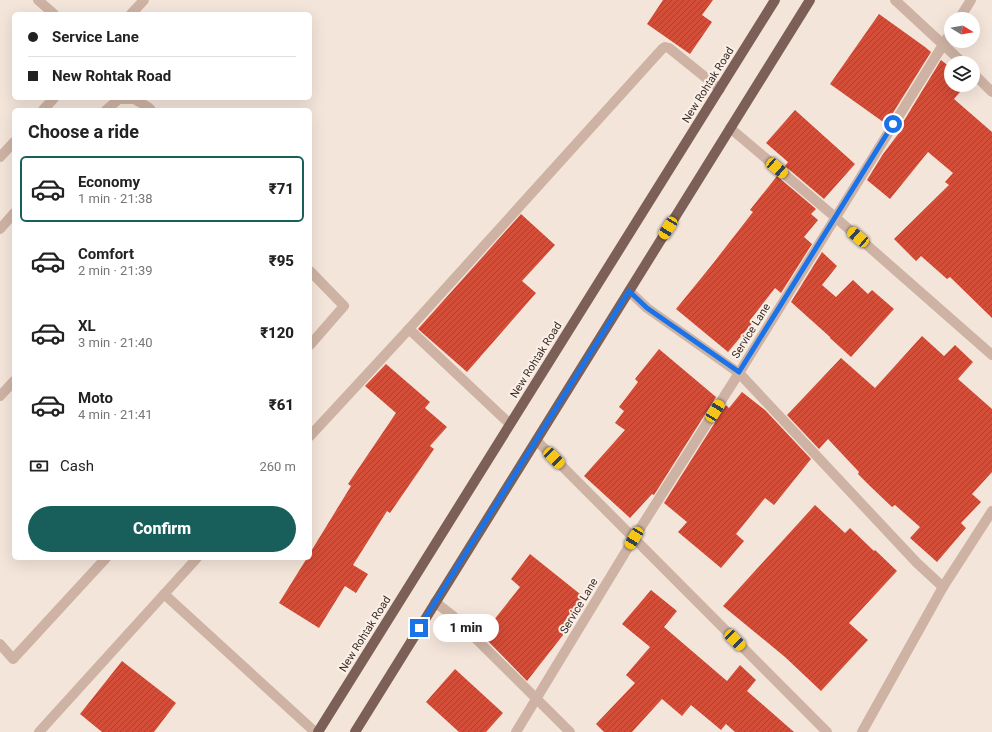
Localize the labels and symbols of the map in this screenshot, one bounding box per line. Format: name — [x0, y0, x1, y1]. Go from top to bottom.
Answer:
north arrow — [944, 12, 980, 48]
street label: New Rohtak Road — [679, 45, 737, 125]
route start — [884, 115, 902, 133]
car — [764, 156, 790, 180]
car — [657, 215, 679, 241]
car — [845, 225, 871, 249]
street label: Service Lane — [729, 301, 773, 361]
street label: New Rohtak Road — [507, 320, 565, 400]
car — [704, 398, 726, 424]
car — [541, 445, 567, 471]
car — [623, 525, 645, 551]
street label: Service Lane — [557, 576, 601, 636]
street label: New Rohtak Road — [336, 594, 394, 674]
callout: 1 min — [433, 614, 499, 642]
route end — [410, 619, 428, 637]
car — [722, 627, 748, 653]

